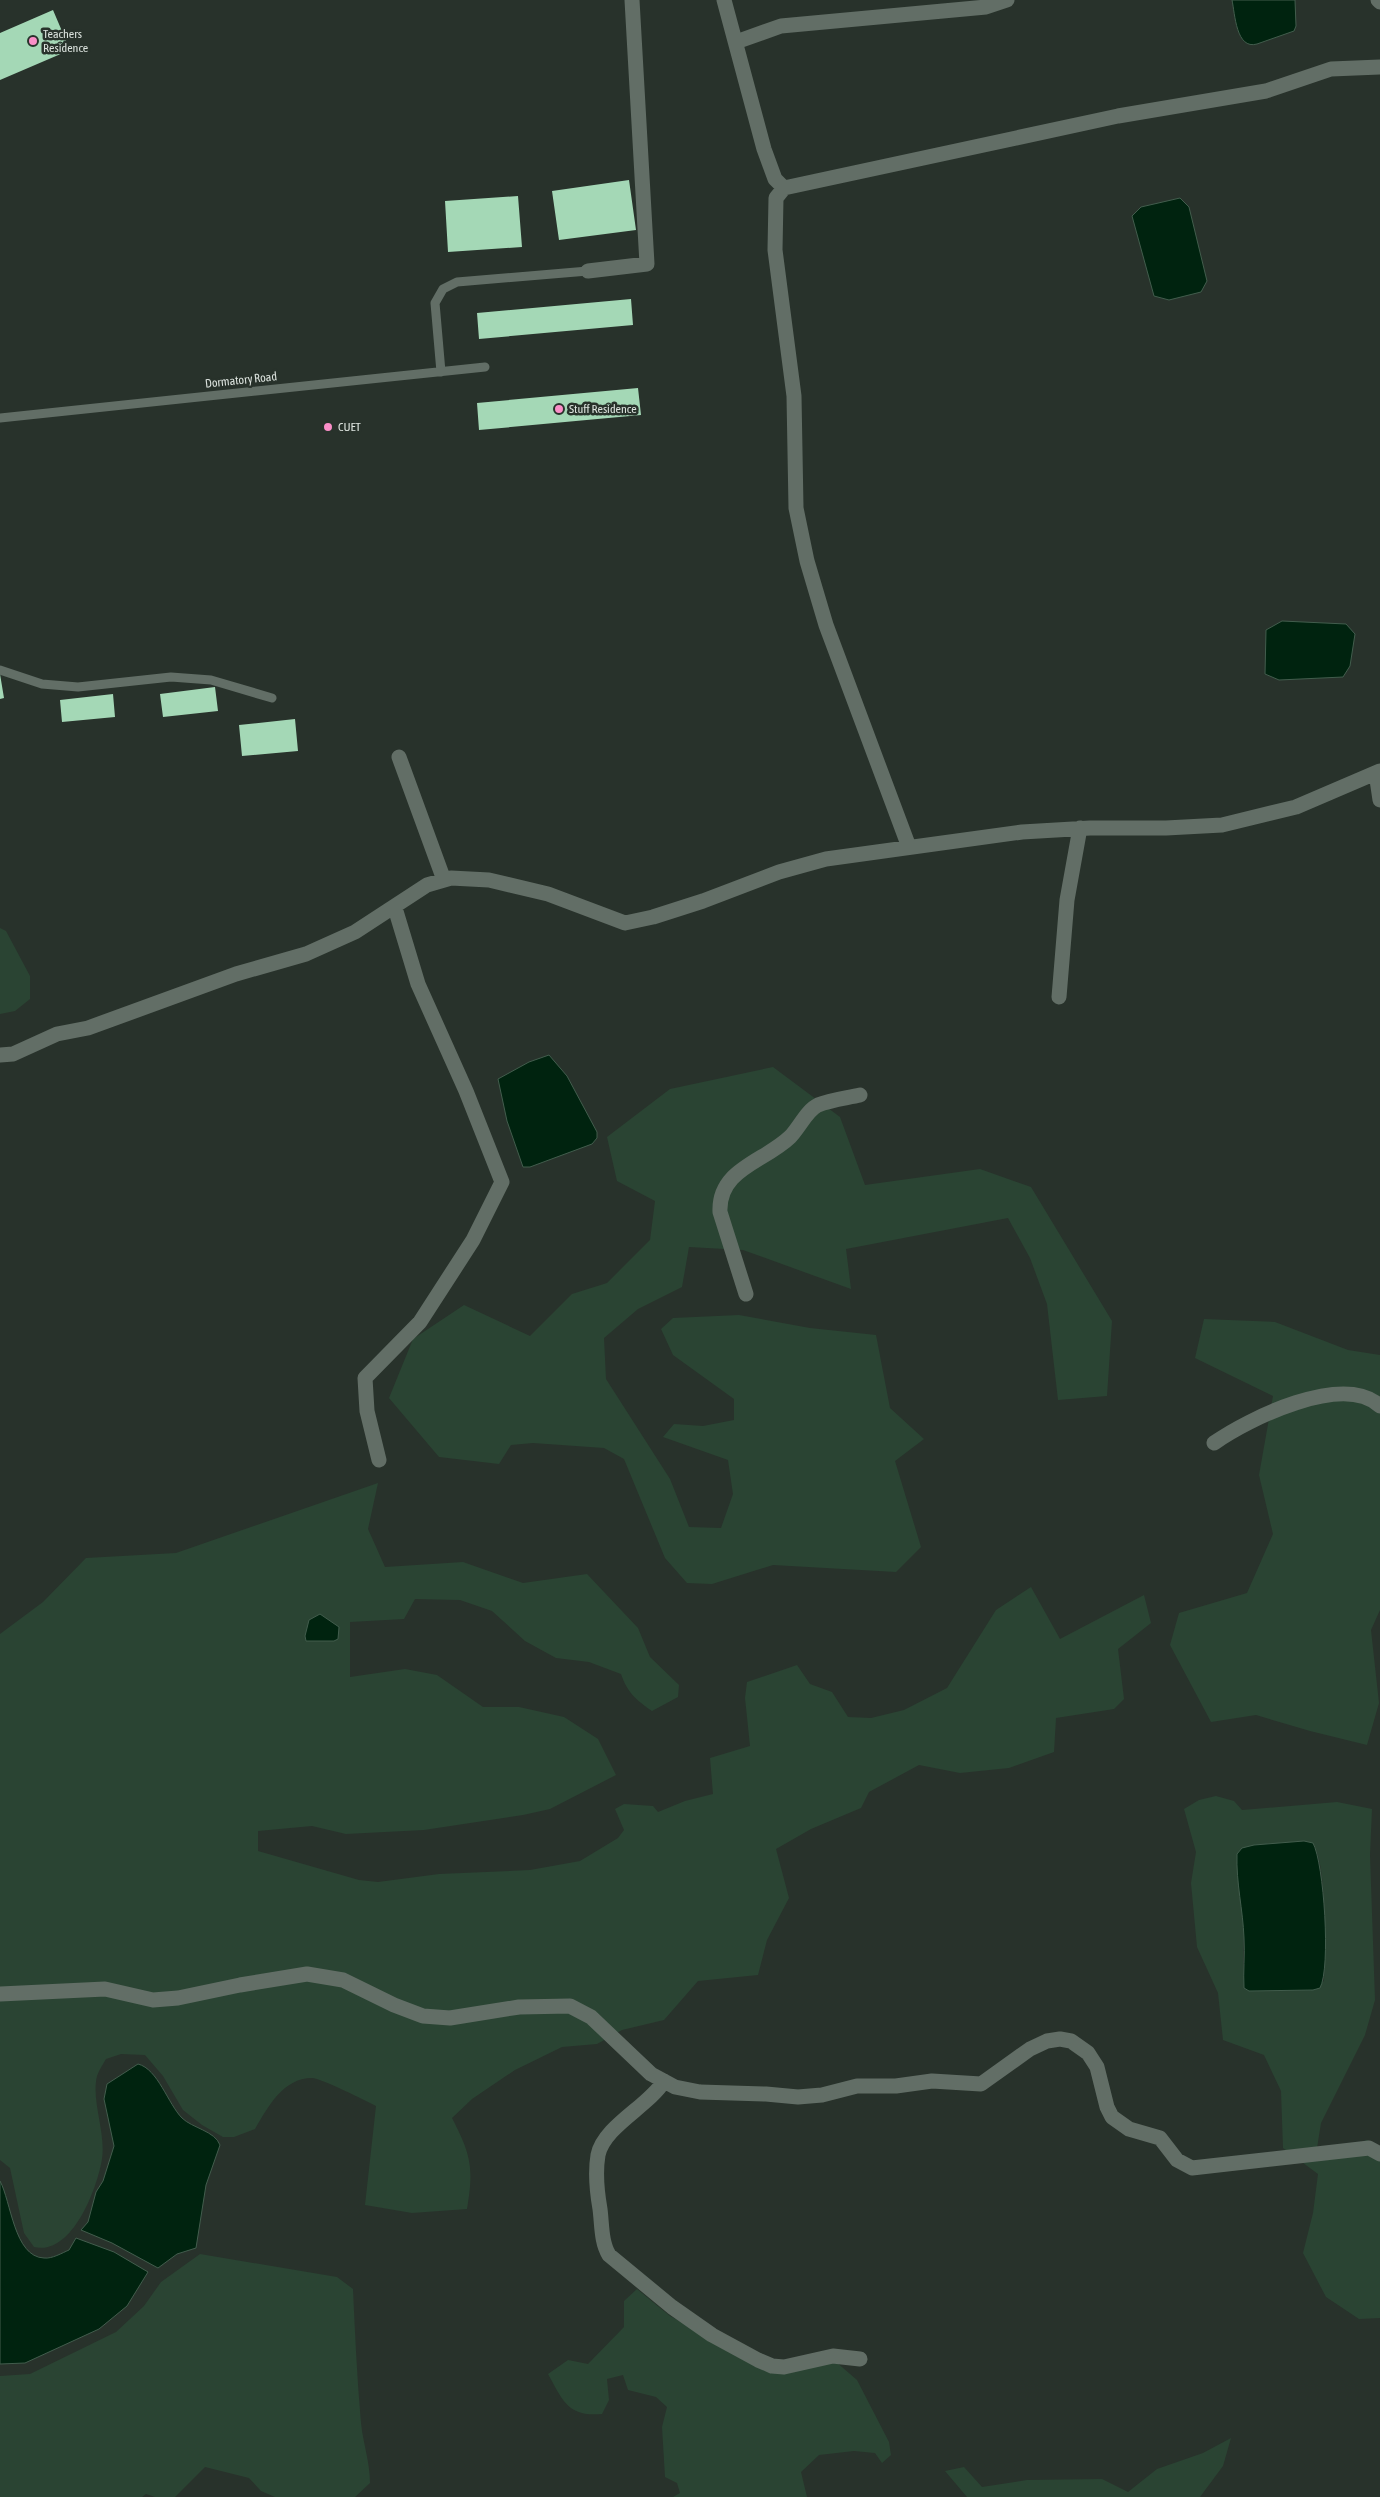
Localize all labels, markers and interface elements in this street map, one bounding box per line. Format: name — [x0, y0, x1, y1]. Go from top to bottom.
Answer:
place label: Teachers Residence — [43, 27, 88, 55]
marker: Teachers Residence — [27, 35, 39, 47]
street label: Dormatory Road — [204, 369, 278, 391]
place label: Stuff Residence — [569, 402, 637, 416]
marker: Stuff Residence — [553, 403, 565, 415]
place label: CUET — [338, 420, 362, 434]
marker: CUET — [322, 421, 334, 433]

